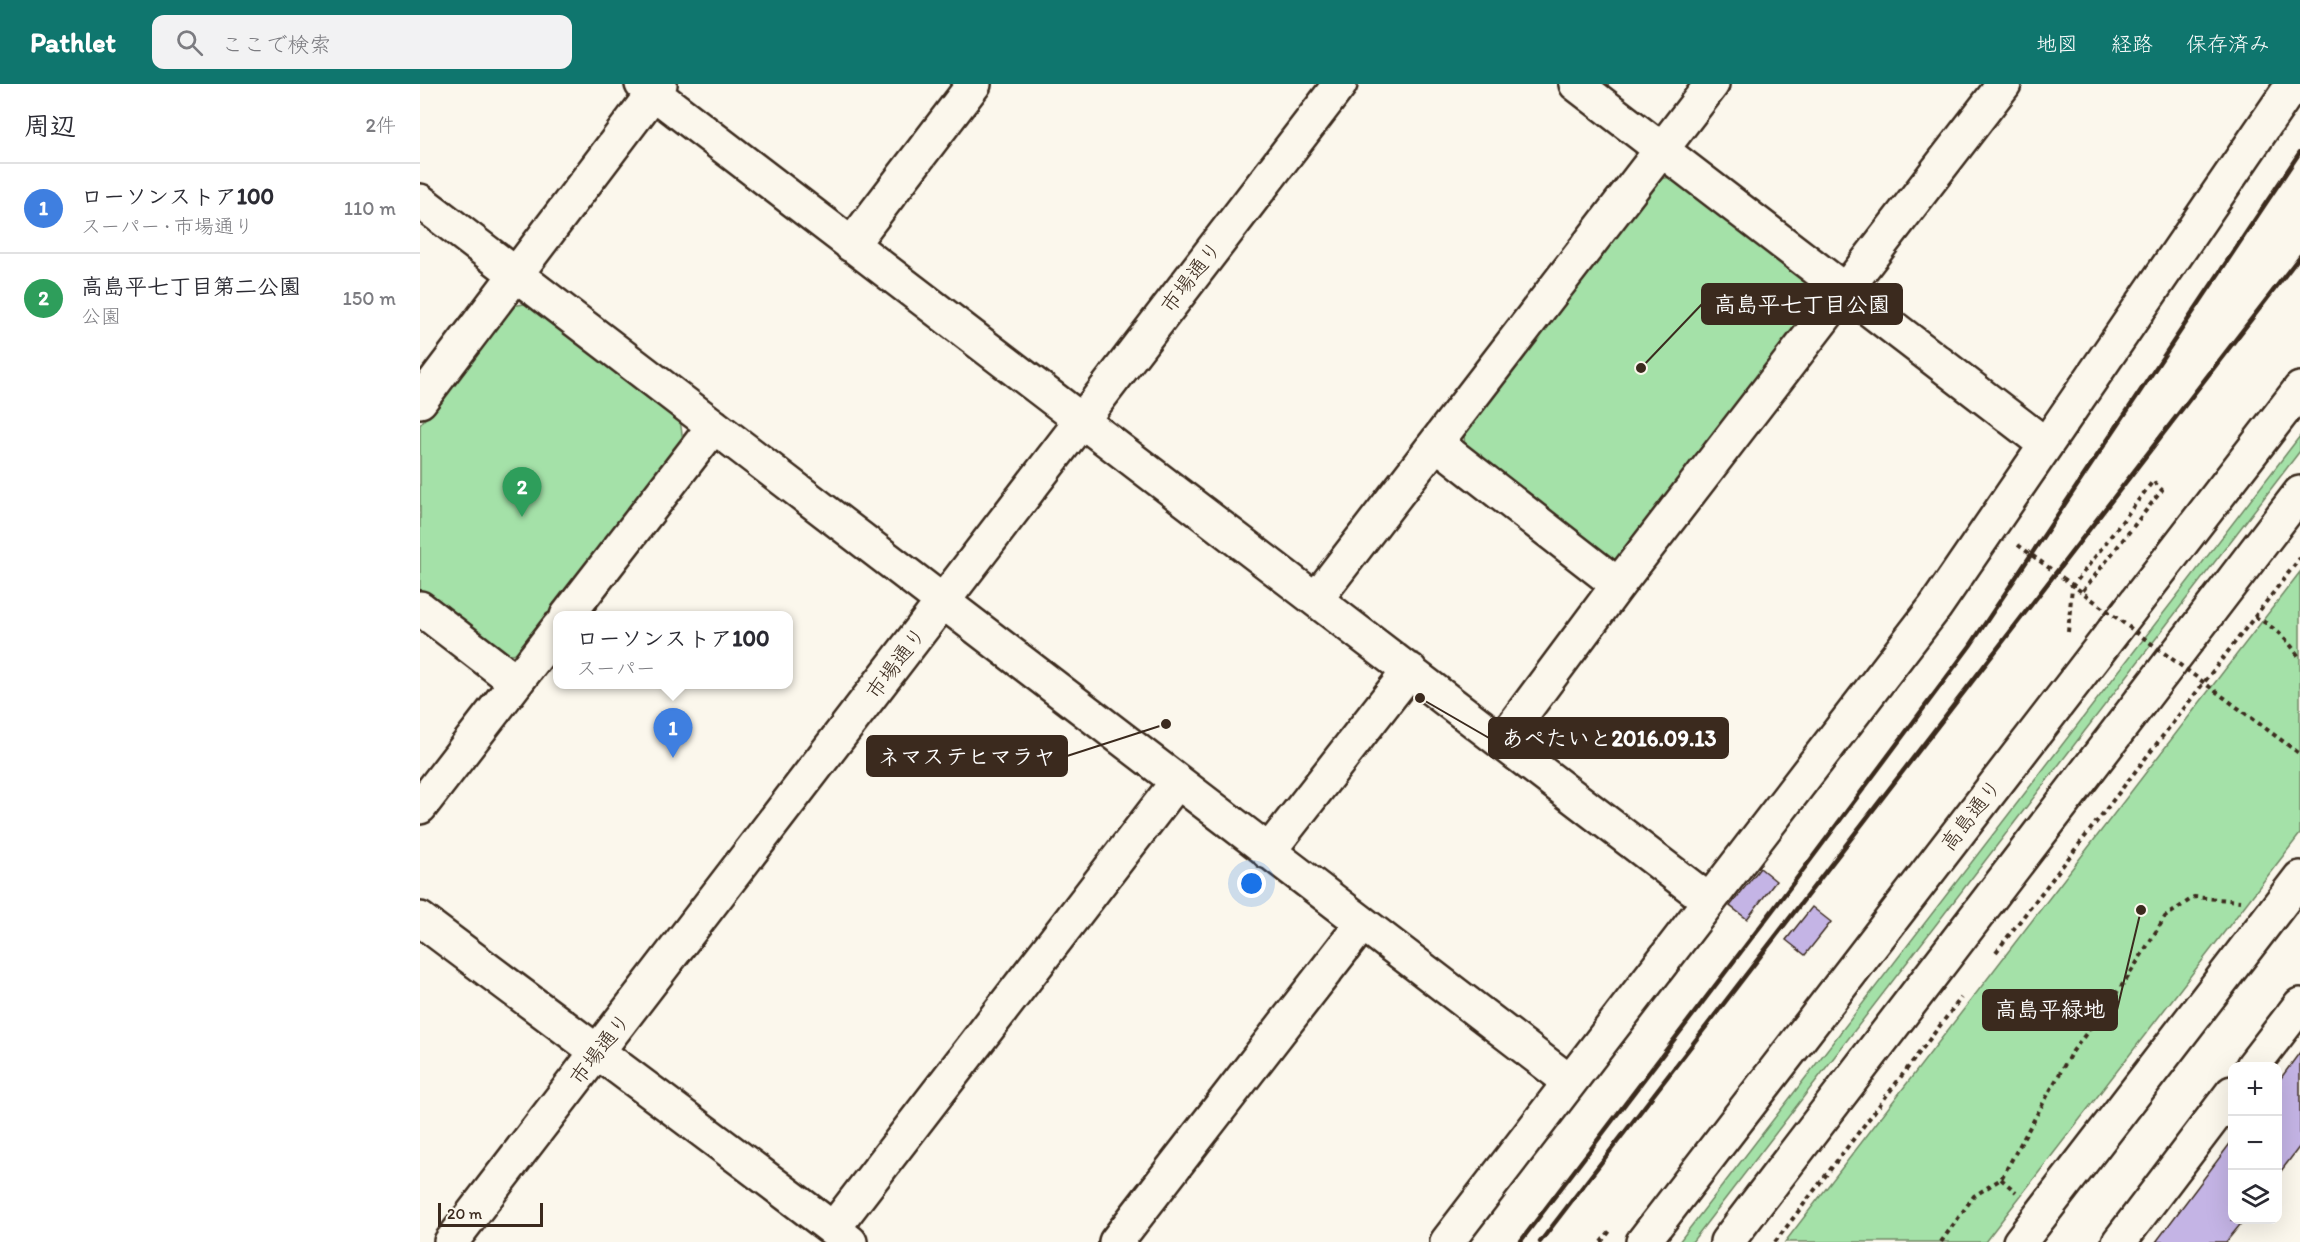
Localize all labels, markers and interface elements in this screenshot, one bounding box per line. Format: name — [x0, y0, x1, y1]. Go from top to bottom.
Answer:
search box — [152, 15, 572, 69]
text: Pathlet — [30, 25, 116, 59]
icon: search — [173, 26, 206, 59]
text: ここで検索 — [221, 31, 331, 58]
text: 地図 — [2036, 31, 2078, 56]
text: 経路 — [2111, 31, 2153, 56]
text: 保存済み — [2186, 31, 2270, 56]
text: 周辺 — [24, 110, 76, 142]
text: 2件 — [365, 113, 396, 137]
text: ローソンストア100 — [81, 183, 274, 210]
text: 1 — [39, 196, 48, 220]
text: 110 m — [344, 196, 396, 220]
text: スーパー · 市場通り — [81, 214, 254, 238]
street label: 市場通り — [1155, 236, 1226, 317]
text: 高島平七丁目第二公園 — [81, 273, 301, 300]
callout: 高島平七丁目公園 — [1702, 284, 1902, 324]
text: 2 — [38, 286, 49, 310]
text: 150 m — [343, 286, 396, 310]
text: 高島平七丁目公園 — [1714, 291, 1890, 318]
text: 公園 — [81, 304, 121, 328]
pin: 2 — [502, 468, 542, 517]
popup — [553, 611, 793, 689]
street label: 市場通り — [860, 622, 931, 704]
text: ローソンストア100 — [576, 625, 770, 652]
text: スーパー — [576, 656, 656, 680]
pin: 1 — [654, 708, 692, 758]
callout: あぺたいと2016.09.13 — [1489, 718, 1728, 758]
text: あぺたいと2016.09.13 — [1501, 725, 1717, 752]
callout: ネマステヒマラヤ — [867, 736, 1067, 776]
text: ネマステヒマラヤ — [878, 743, 1056, 770]
street label: 高島通り — [1935, 774, 2006, 855]
your location — [1237, 869, 1266, 898]
callout: 高島平緑地 — [1983, 990, 2117, 1030]
text: 高島平緑地 — [1995, 996, 2105, 1023]
street label: 市場通り — [564, 1008, 635, 1089]
map controls — [2228, 1062, 2282, 1224]
button: + — [2228, 1062, 2282, 1116]
button: − — [2228, 1116, 2282, 1170]
button: layers — [2228, 1170, 2282, 1224]
scale bar — [438, 1200, 543, 1228]
text: 20 m — [447, 1204, 482, 1223]

